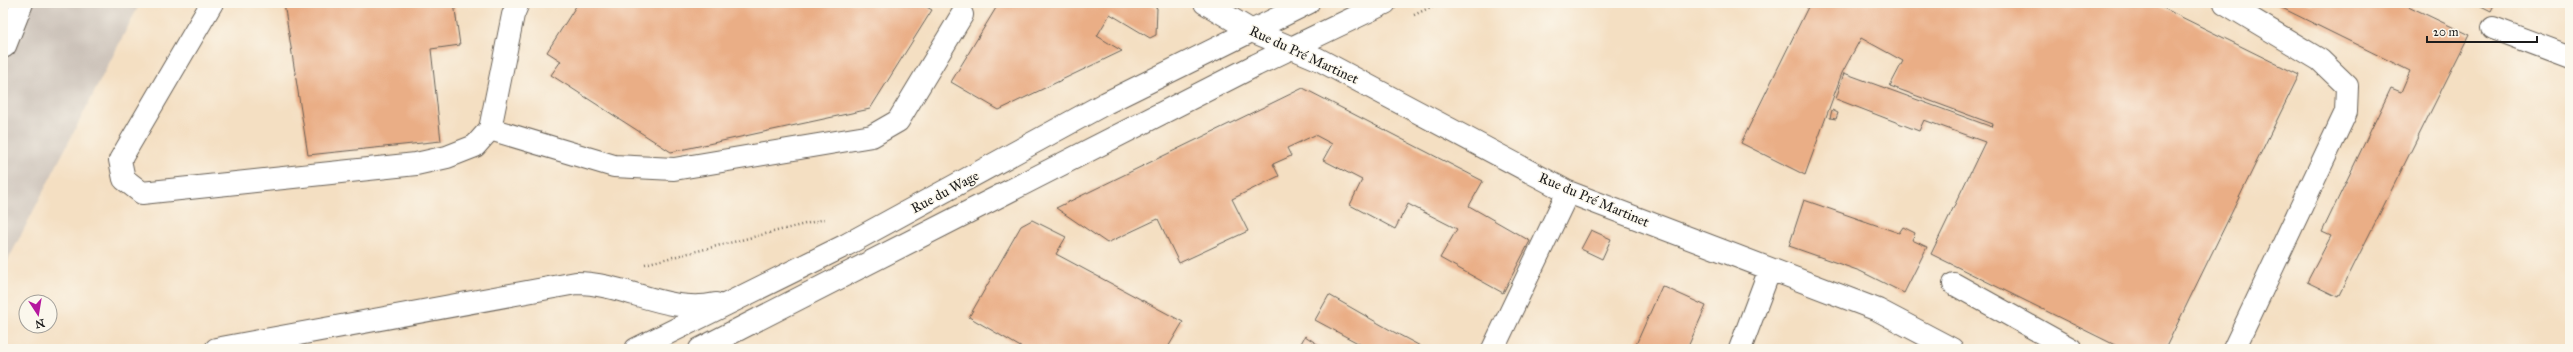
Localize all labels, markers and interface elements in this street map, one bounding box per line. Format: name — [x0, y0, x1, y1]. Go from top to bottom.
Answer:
scale bar — [2427, 18, 2537, 44]
street label: Rue du Pré Martinet — [1247, 22, 1361, 88]
text: 20 m — [2433, 25, 2459, 39]
street label: Rue du Wage — [908, 167, 982, 217]
street label: Rue du Pré Martinet — [1536, 169, 1652, 231]
north arrow — [18, 294, 58, 334]
text: N — [33, 316, 46, 331]

